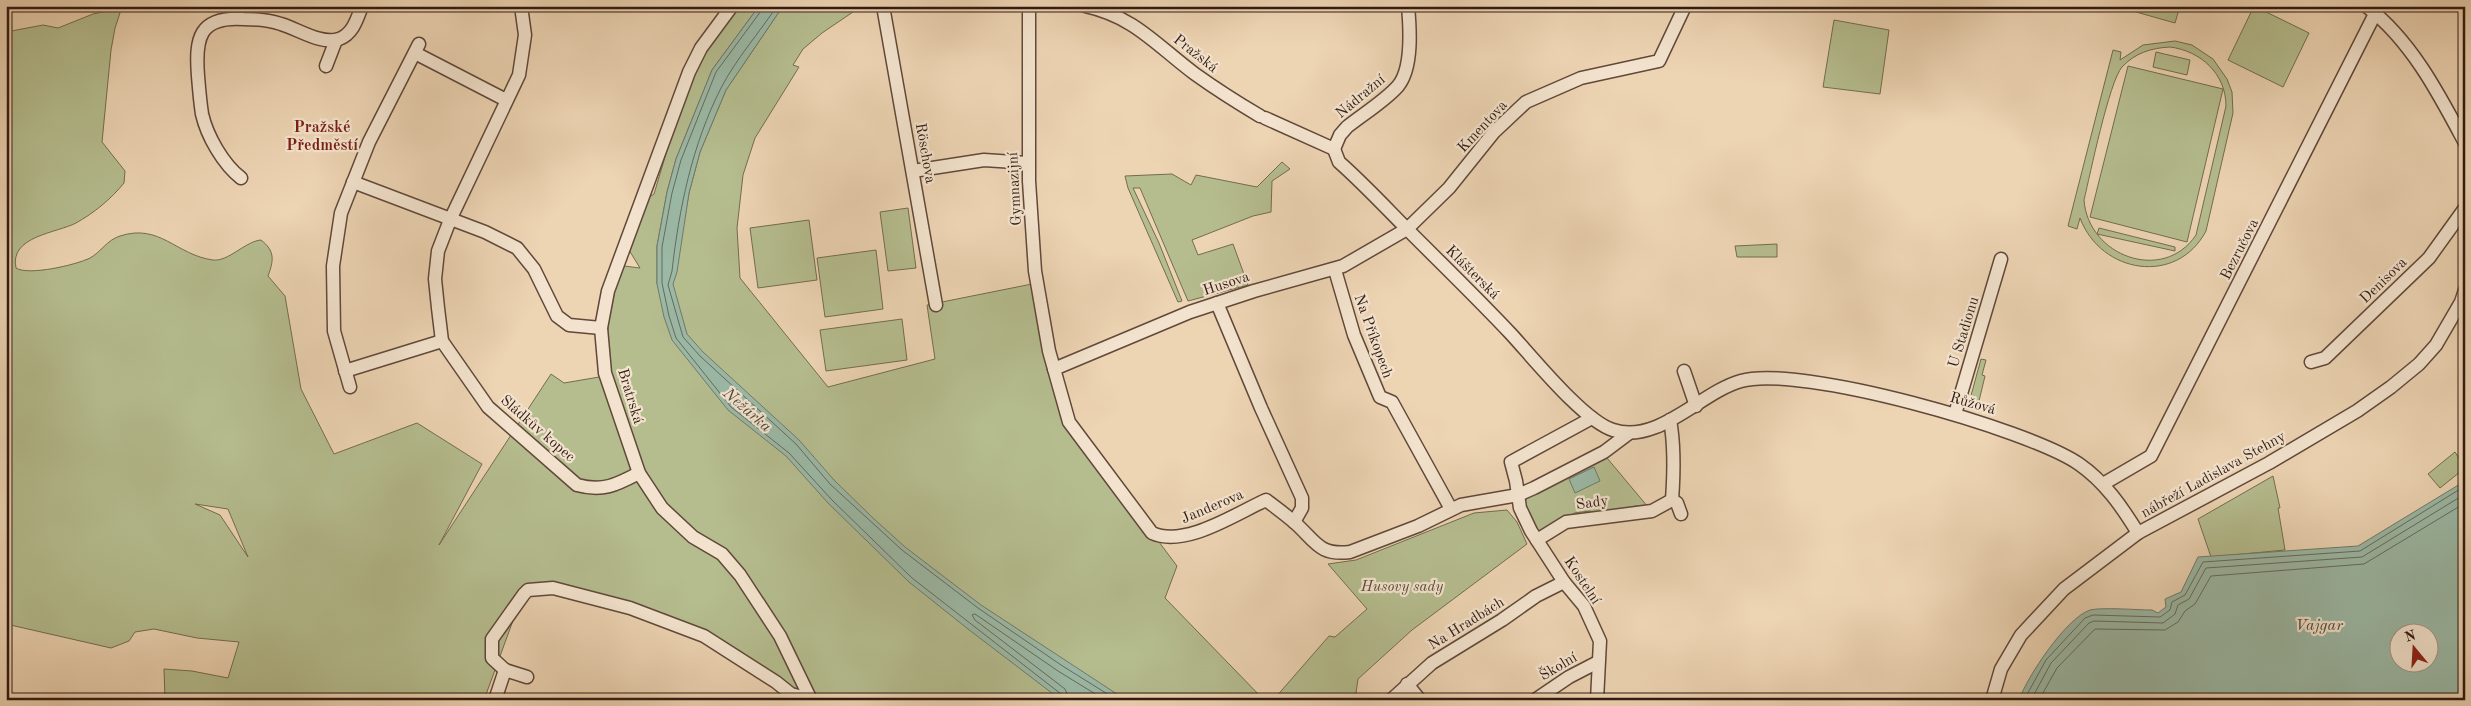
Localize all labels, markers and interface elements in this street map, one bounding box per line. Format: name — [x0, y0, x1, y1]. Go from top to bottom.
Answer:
street label: Pražská — [1170, 32, 1221, 76]
street label: Nádražní — [1334, 72, 1389, 122]
street label: Kmentova — [1455, 98, 1511, 156]
district label: Pražské Předměstí — [286, 120, 358, 154]
street label: Röschova — [912, 122, 937, 185]
street label: Gymnazijní — [1006, 151, 1025, 226]
street label: Bezručova — [2219, 216, 2262, 283]
street label: Klášterská — [1442, 243, 1502, 303]
street label: Denisova — [2358, 255, 2411, 307]
street label: Husova — [1201, 270, 1252, 299]
street label: Na Příkopech — [1350, 293, 1395, 381]
street label: U Stadionu — [1947, 295, 1982, 370]
street label: Bratrská — [614, 367, 645, 426]
water label: Nežárka — [719, 385, 774, 436]
street label: Růžová — [1948, 391, 1998, 418]
street label: Sládkův kopec — [497, 393, 577, 466]
street label: nábřeží Ladislava Stehny — [2139, 429, 2289, 521]
street label: Janderova — [1179, 487, 1247, 527]
street label: Sady — [1575, 494, 1609, 513]
street label: Kostelní — [1561, 554, 1604, 608]
park label: Husovy sady — [1360, 580, 1444, 595]
street label: Na Hradbách — [1426, 595, 1507, 653]
water label: Vajgar — [2295, 618, 2344, 634]
north arrow — [2388, 624, 2438, 674]
text: N — [2403, 628, 2418, 645]
street label: Školní — [1536, 647, 1581, 684]

